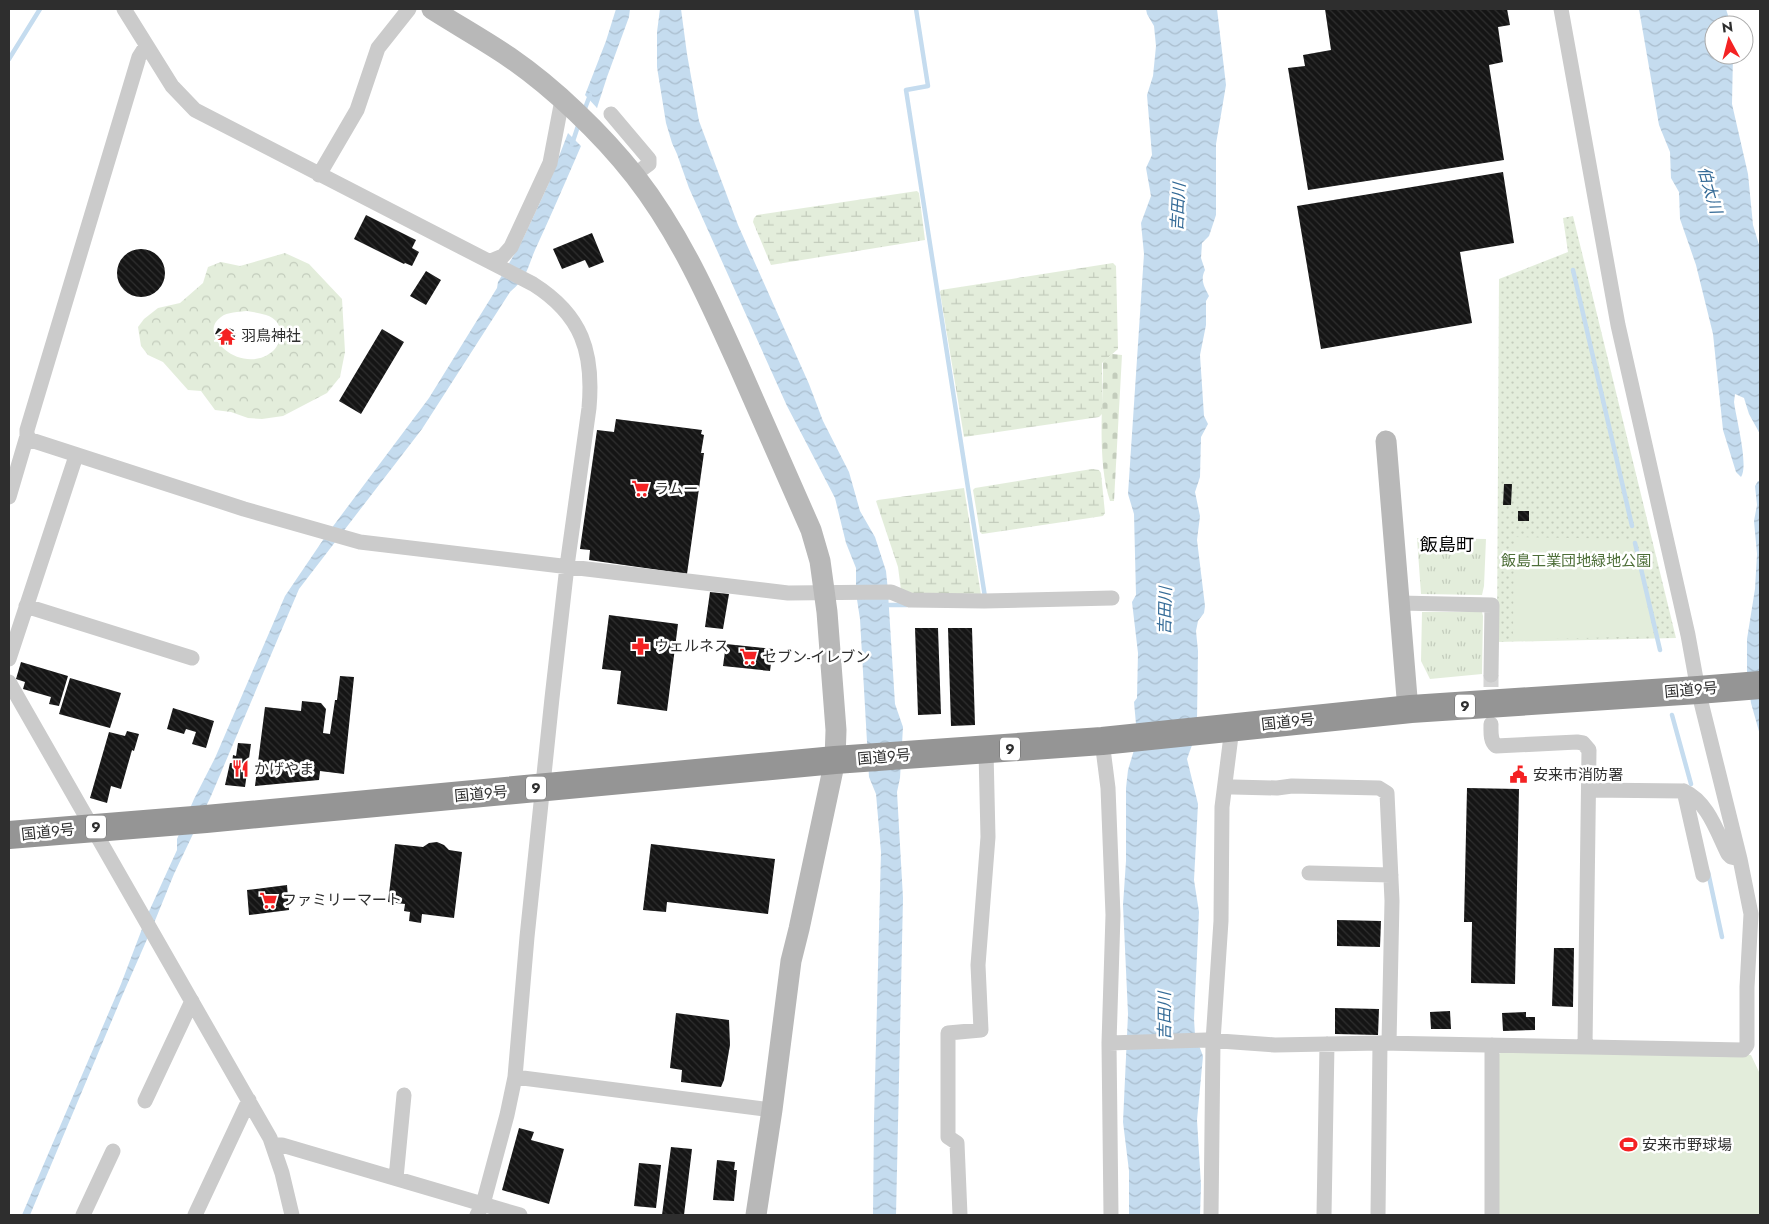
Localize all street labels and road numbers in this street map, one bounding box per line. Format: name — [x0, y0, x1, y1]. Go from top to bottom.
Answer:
street label: 国道9号 — [1663, 677, 1719, 703]
road number: 9 — [1455, 694, 1475, 718]
street label: 国道9号 — [1260, 708, 1316, 736]
road number: 9 — [1000, 738, 1020, 761]
street label: 国道9号 — [856, 744, 912, 770]
road number: 9 — [526, 776, 546, 800]
street label: 国道9号 — [453, 781, 509, 807]
road number: 9 — [86, 816, 106, 839]
street label: 国道9号 — [20, 818, 76, 846]

